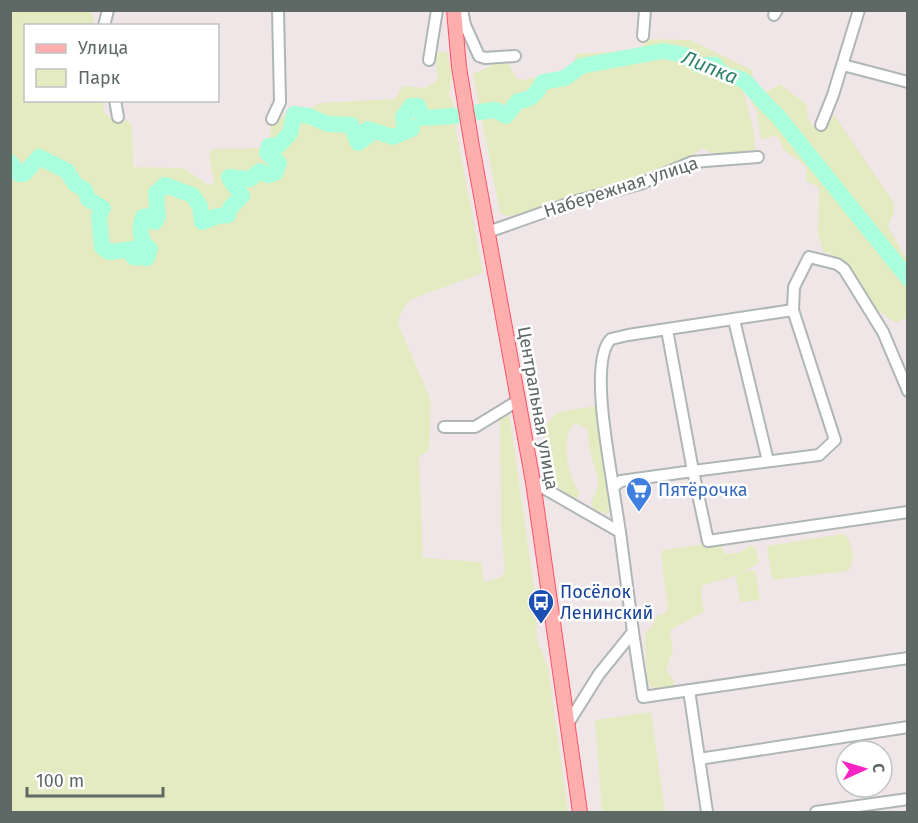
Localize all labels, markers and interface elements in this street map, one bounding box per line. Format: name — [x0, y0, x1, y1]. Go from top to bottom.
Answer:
legend — [24, 24, 219, 102]
text: Улица — [78, 37, 128, 59]
water label: Липка — [678, 45, 741, 89]
text: Парк — [78, 67, 121, 89]
street label: Набережная улица — [541, 152, 701, 222]
street label: Центральная улица — [513, 324, 563, 492]
supermarket icon: Пятёрочка — [624, 475, 654, 513]
place label: Пятёрочка — [658, 479, 748, 501]
place label: Посёлок Ленинский — [560, 581, 653, 624]
bus stop icon: Посёлок Ленинский — [526, 587, 556, 625]
north arrow — [834, 739, 894, 799]
scale bar — [27, 760, 164, 798]
text: С — [869, 763, 888, 774]
text: 100 m — [36, 770, 84, 792]

